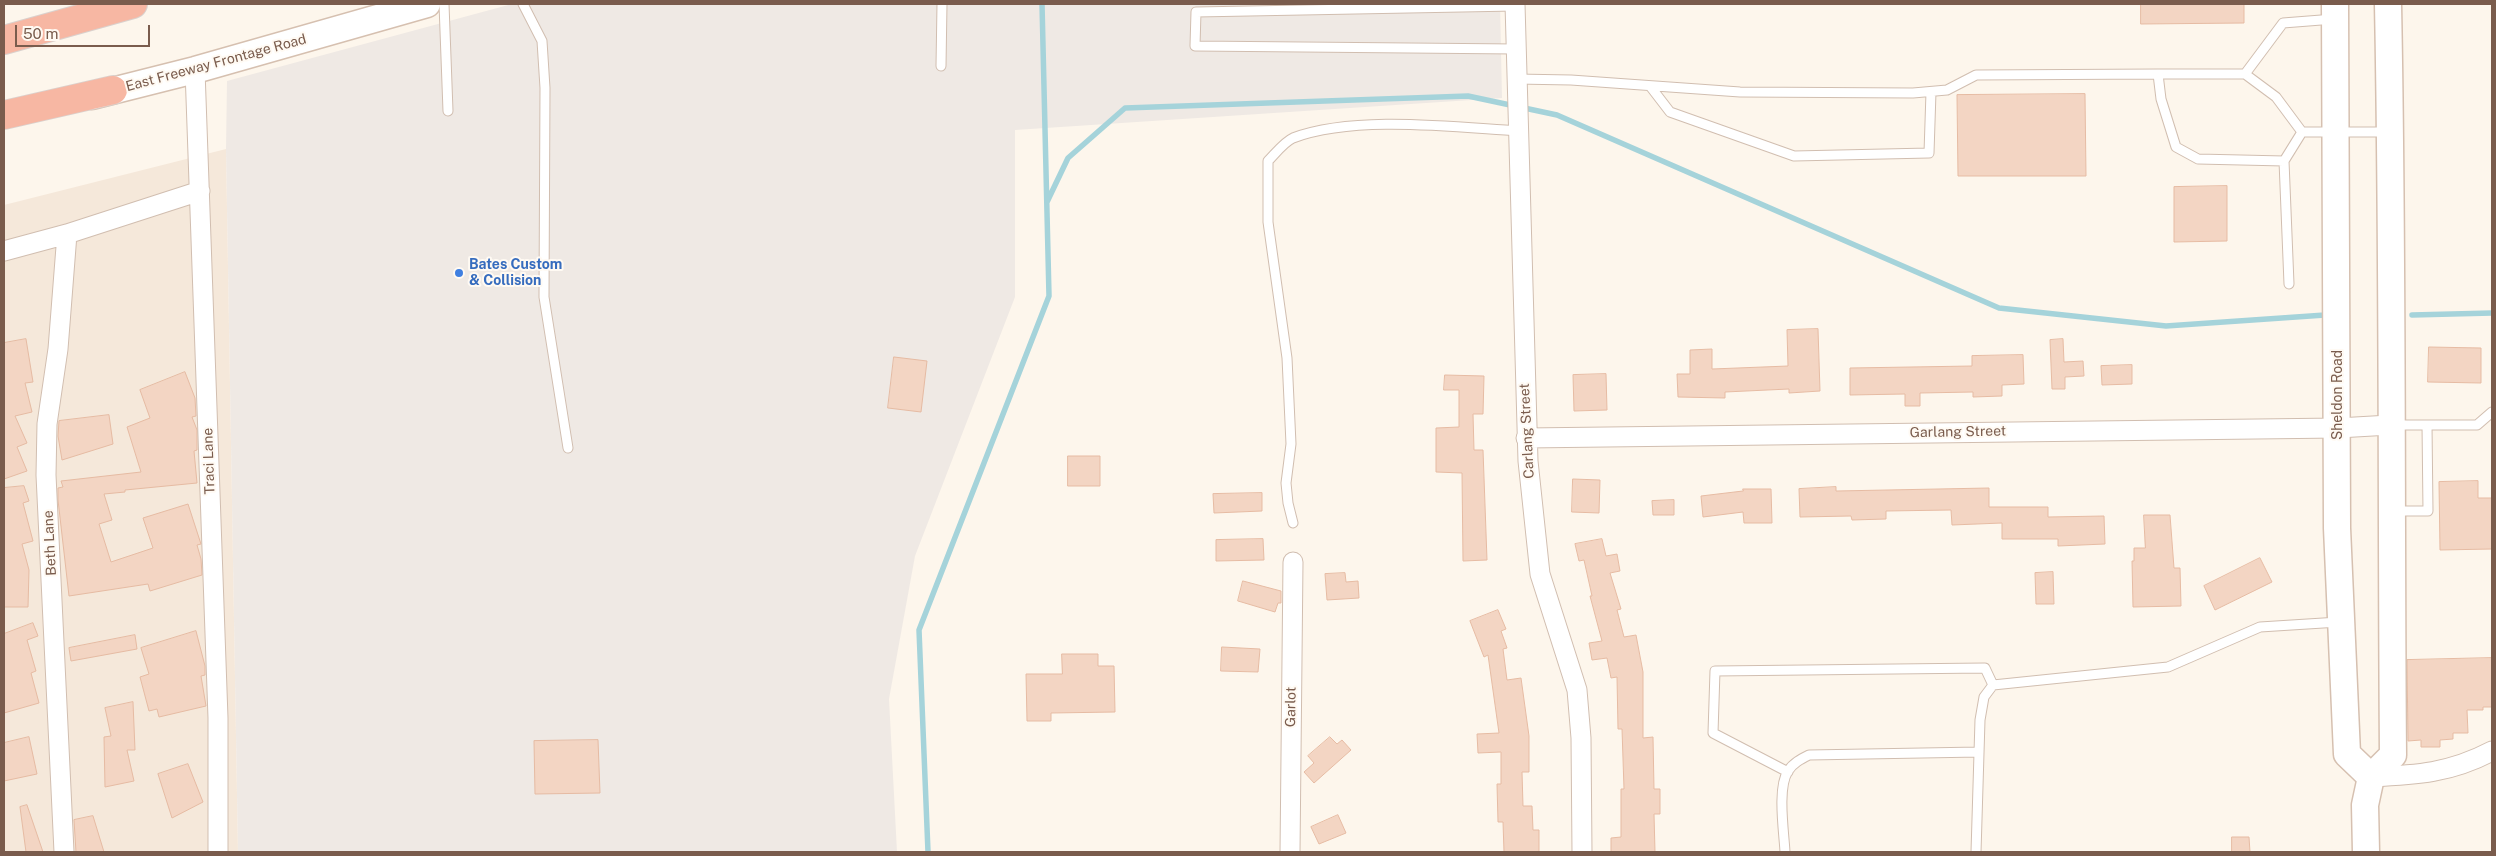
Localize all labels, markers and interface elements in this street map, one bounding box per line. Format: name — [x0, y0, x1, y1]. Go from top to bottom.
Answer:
scale bar — [18, 15, 152, 47]
text: 50 m — [23, 25, 58, 42]
street label: East Freeway Frontage Road — [124, 31, 308, 95]
place label: Bates Custom & Collision — [469, 257, 562, 290]
marker: Bates Custom & Collision — [453, 267, 465, 279]
street label: Sheldon Road — [2330, 350, 2346, 440]
street label: Carlang Street — [1516, 383, 1538, 479]
street label: Garlang Street — [1910, 423, 2006, 441]
street label: Traci Lane — [199, 427, 219, 495]
street label: Beth Lane — [40, 510, 60, 576]
street label: Garlot — [1282, 687, 1300, 727]

